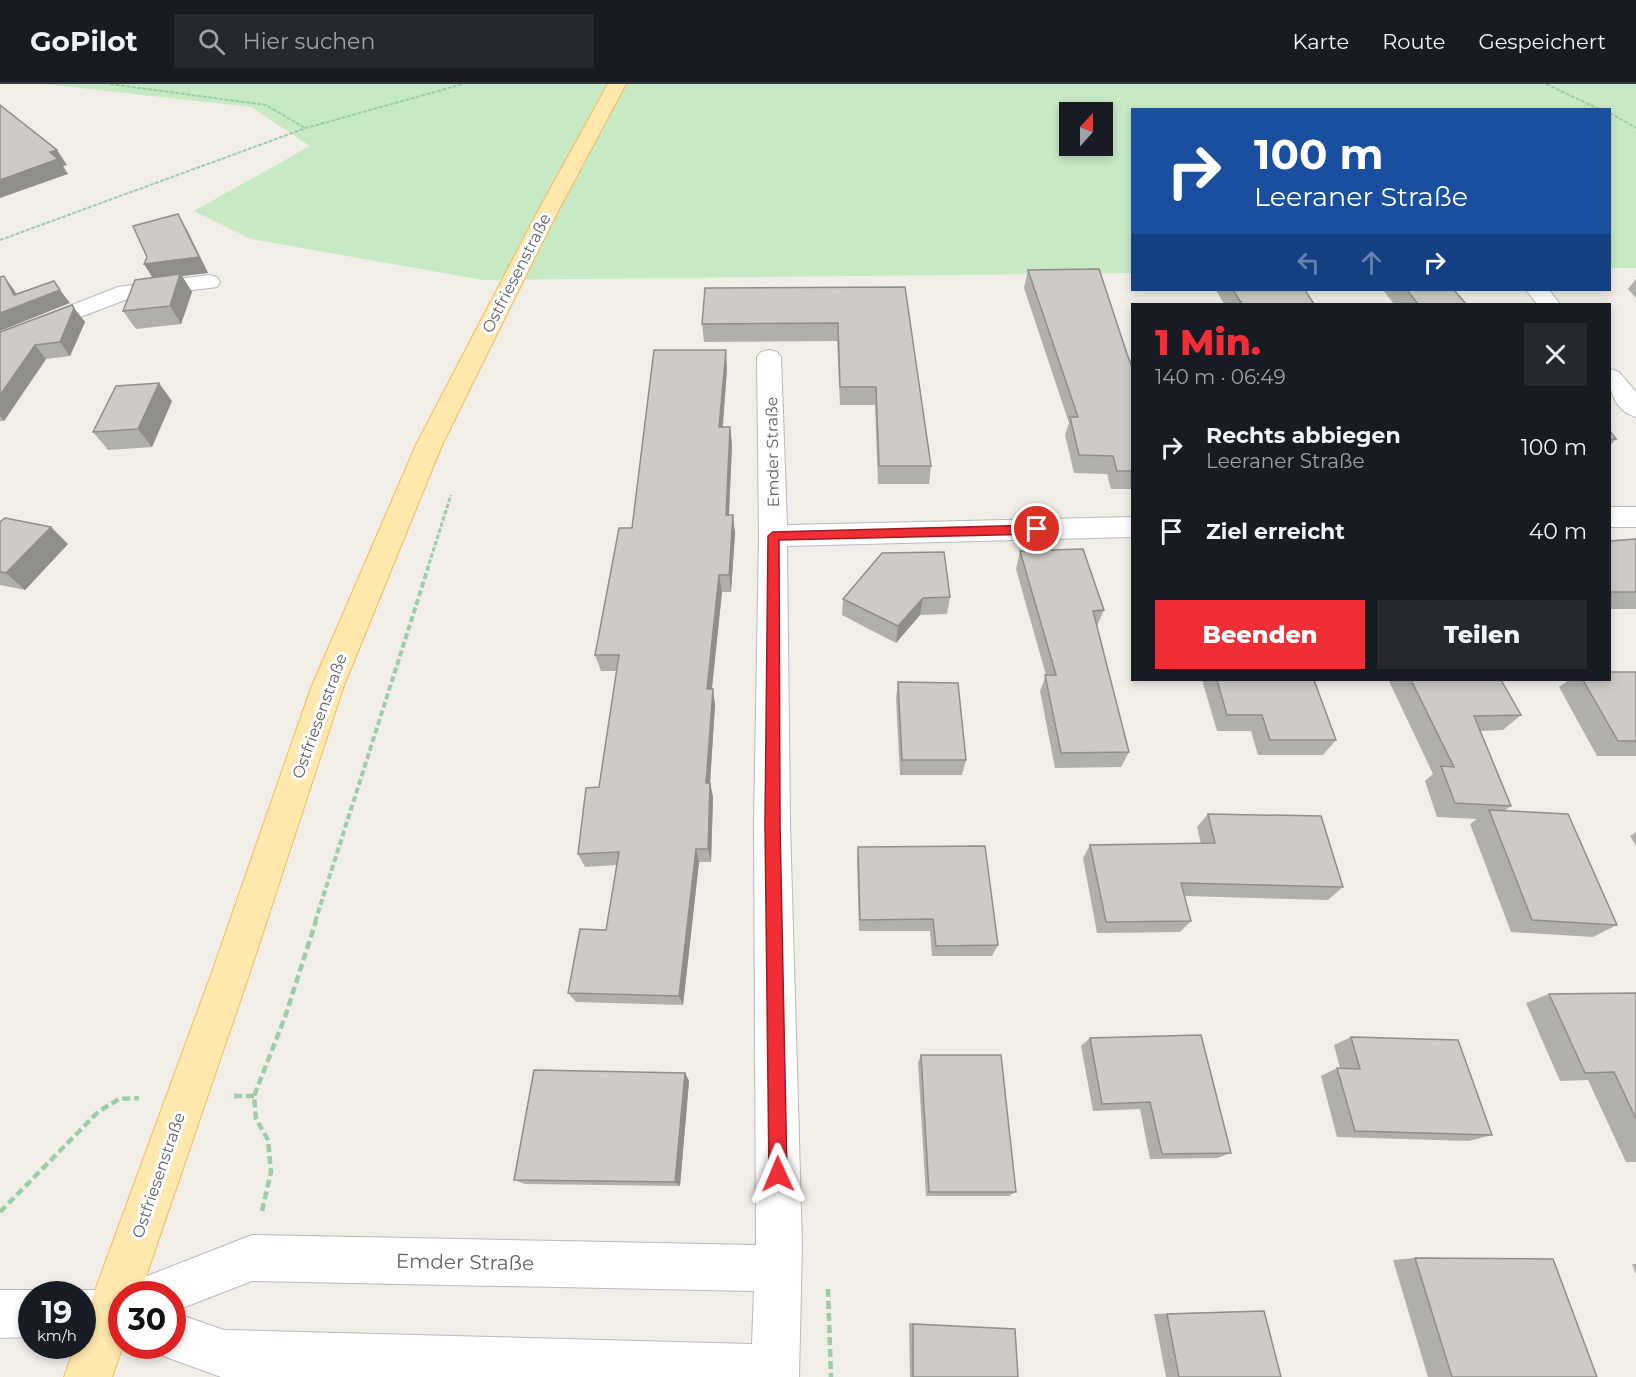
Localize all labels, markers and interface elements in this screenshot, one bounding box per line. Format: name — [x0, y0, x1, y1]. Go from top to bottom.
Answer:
search box — [174, 14, 594, 68]
text: GoPilot — [30, 24, 138, 58]
icon: search — [195, 25, 228, 58]
text: Hier suchen — [243, 28, 375, 55]
text: Karte — [1293, 29, 1349, 54]
text: Route — [1382, 29, 1445, 54]
text: Gespeichert — [1478, 29, 1606, 54]
north arrow — [1059, 102, 1113, 156]
map controls — [1059, 102, 1113, 156]
text: 100 m — [1254, 128, 1383, 180]
icon: right — [1155, 132, 1233, 210]
text: Leeraner Straße — [1254, 180, 1468, 213]
street label: Ostfriesenstraße — [478, 210, 555, 336]
icon: left — [1292, 246, 1325, 279]
icon: ahead — [1355, 246, 1388, 279]
icon: right — [1418, 246, 1451, 279]
text: 1 Min. — [1155, 320, 1261, 364]
button: close — [1524, 323, 1587, 386]
text: 140 m · 06:49 — [1155, 365, 1286, 389]
street label: Emder Straße — [762, 396, 783, 508]
text: Rechts abbiegen — [1206, 422, 1401, 449]
icon: right — [1155, 431, 1188, 464]
text: 100 m — [1521, 434, 1587, 461]
text: Leeraner Straße — [1206, 449, 1365, 473]
pin — [1011, 503, 1062, 554]
icon: arrive — [1020, 512, 1053, 545]
icon: arrive — [1155, 515, 1188, 548]
text: Ziel erreicht — [1206, 518, 1345, 545]
text: 40 m — [1529, 518, 1587, 545]
button: Beenden — [1155, 600, 1365, 669]
button: Teilen — [1377, 600, 1587, 669]
street label: Ostfriesenstraße — [288, 651, 351, 781]
street label: Ostfriesenstraße — [128, 1110, 189, 1240]
position arrow — [746, 1142, 810, 1206]
street label: Emder Straße — [396, 1249, 534, 1275]
speed limit sign: 30 — [108, 1281, 186, 1359]
text: 19 — [42, 1294, 72, 1331]
text: km/h — [37, 1326, 77, 1345]

